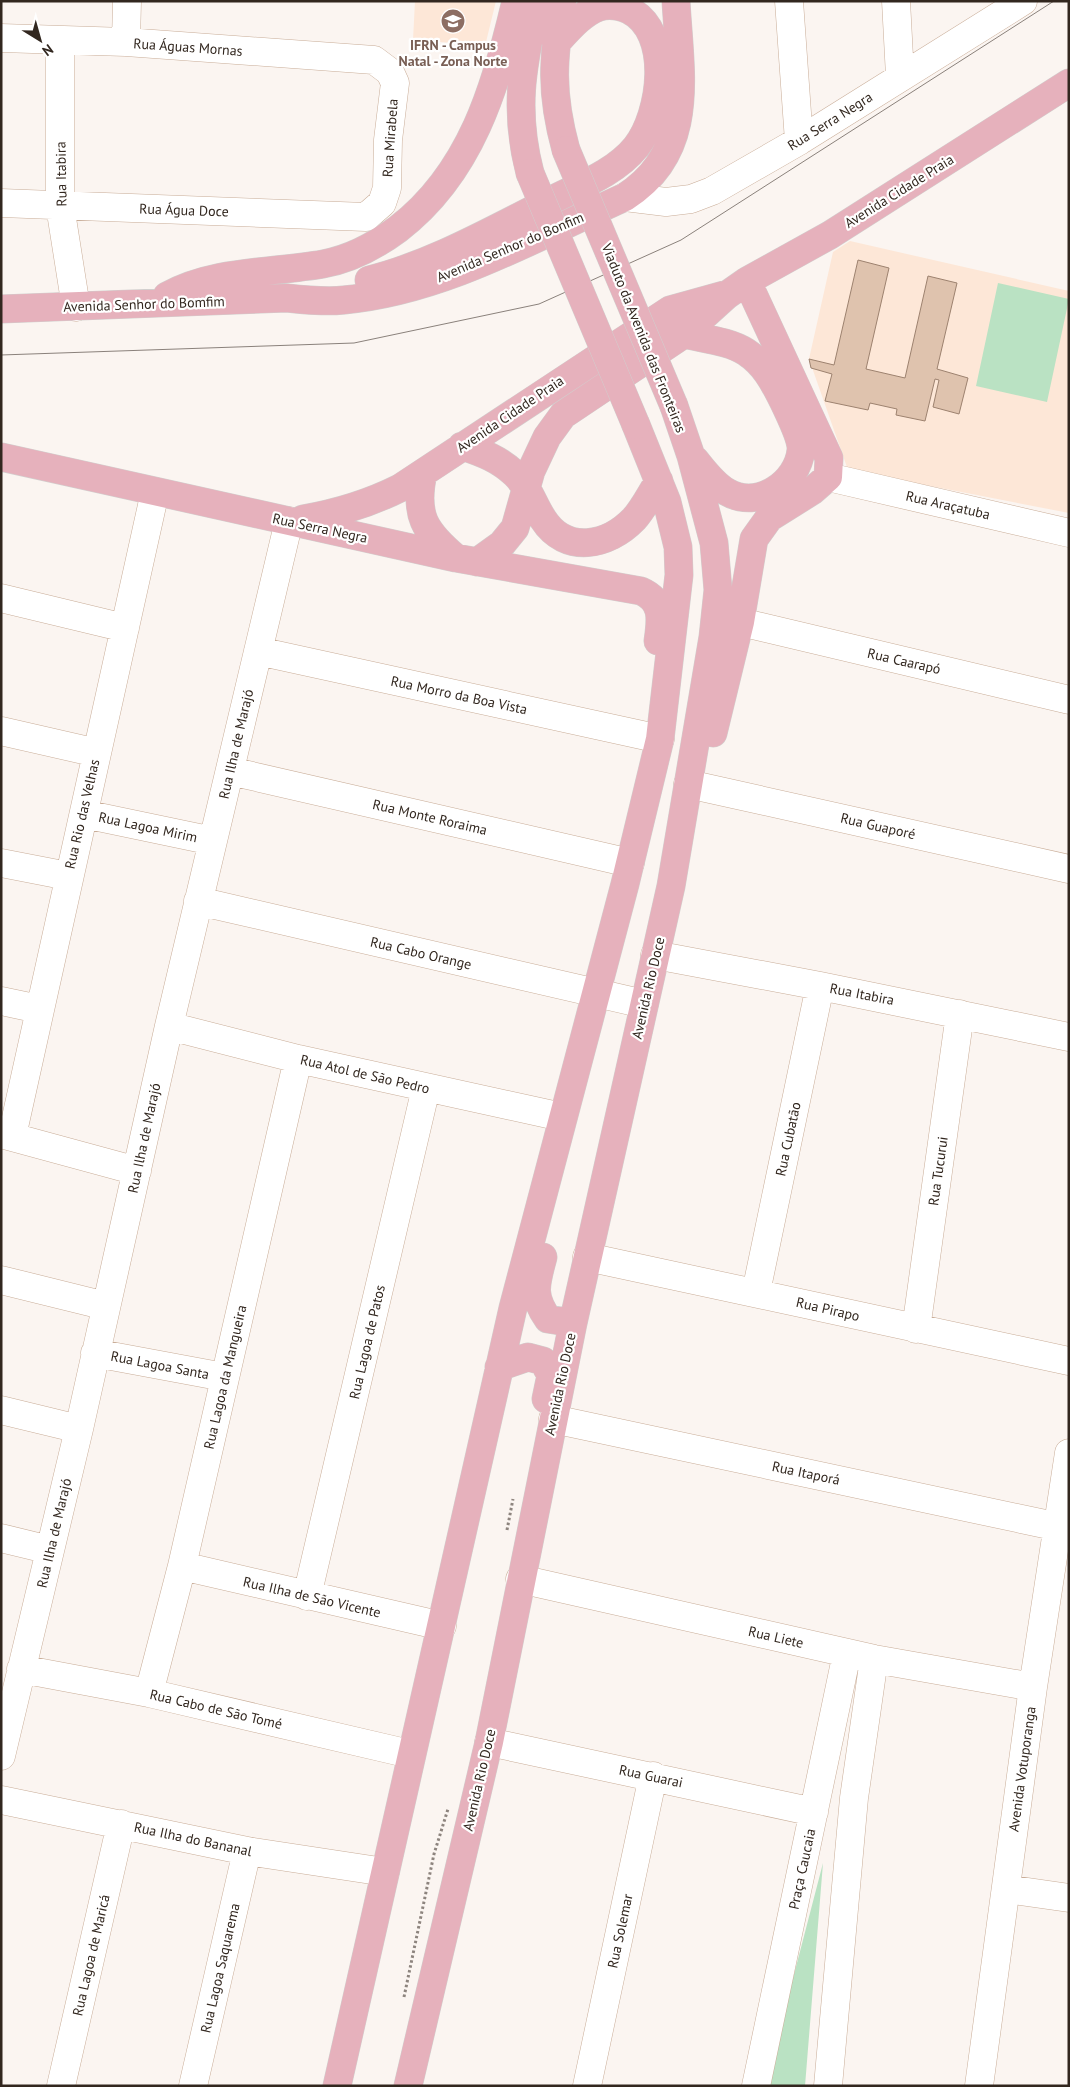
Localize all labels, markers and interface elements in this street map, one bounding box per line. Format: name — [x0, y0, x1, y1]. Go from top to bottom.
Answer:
school or university icon: IFRN - Campus Natal - Zona Norte — [440, 8, 466, 34]
north arrow — [15, 15, 65, 65]
street label: Rua Águas Mornas — [133, 34, 243, 60]
place label: IFRN - Campus Natal - Zona Norte — [399, 36, 507, 70]
text: N — [39, 40, 57, 60]
street label: Rua Serra Negra — [784, 88, 876, 154]
street label: Rua Mirabela — [378, 98, 402, 178]
street label: Rua Itabira — [51, 141, 71, 207]
street label: Avenida Cidade Praia — [841, 150, 957, 232]
street label: Rua Água Doce — [139, 199, 229, 221]
street label: Avenida Senhor do Bonfim — [434, 208, 586, 286]
street label: Viaduto da Avenida das Fronteiras — [597, 240, 690, 435]
street label: Avenida Senhor do Bomfim — [63, 292, 225, 316]
street label: Avenida Cidade Praia — [453, 371, 567, 457]
street label: Rua Araçatuba — [904, 487, 992, 523]
street label: Rua Serra Negra — [271, 509, 369, 547]
street label: Rua Caarapó — [866, 644, 942, 678]
street label: Rua Morro da Boa Vista — [389, 672, 529, 718]
street label: Rua Ilha de Marajó — [215, 687, 257, 801]
street label: Rua Rio das Velhas — [61, 757, 103, 871]
street label: Rua Monte Roraima — [371, 795, 489, 839]
street label: Rua Lagoa Mirim — [97, 808, 199, 846]
street label: Rua Guaporé — [839, 809, 917, 843]
street label: Rua Cabo Orange — [369, 933, 473, 973]
street label: Avenida Rio Doce — [628, 935, 668, 1041]
street label: Rua Itabira — [828, 979, 896, 1009]
street label: Rua Atol de São Pedro — [299, 1050, 431, 1098]
street label: Rua Ilha de Marajó — [124, 1081, 164, 1195]
street label: Rua Cubatão — [771, 1100, 805, 1178]
street label: Rua Tucurui — [924, 1135, 952, 1207]
street label: Rua Lagoa de Patos — [345, 1283, 389, 1401]
street label: Rua Pirapo — [794, 1293, 862, 1325]
street label: Rua Lagoa da Mangueira — [200, 1303, 250, 1451]
street label: Avenida Rio Doce — [540, 1331, 580, 1437]
street label: Rua Lagoa Santa — [109, 1347, 211, 1383]
street label: Rua Itaporá — [770, 1457, 842, 1489]
street label: Rua Ilha de Marajó — [33, 1476, 75, 1590]
street label: Rua Ilha de São Vicente — [241, 1572, 383, 1622]
street label: Rua Liete — [747, 1622, 805, 1652]
street label: Rua Cabo de São Tomé — [148, 1685, 284, 1733]
street label: Avenida Votuporanga — [1004, 1705, 1040, 1833]
street label: Avenida Rio Doce — [459, 1727, 499, 1833]
street label: Rua Guarai — [617, 1760, 685, 1792]
street label: Rua Ilha do Bananal — [132, 1818, 254, 1860]
street label: Praça Caucaia — [785, 1827, 819, 1911]
street label: Rua Lagoa de Maricá — [68, 1892, 114, 2018]
street label: Rua Solemar — [603, 1892, 637, 1970]
street label: Rua Lagoa Saquarema — [196, 1901, 244, 2035]

